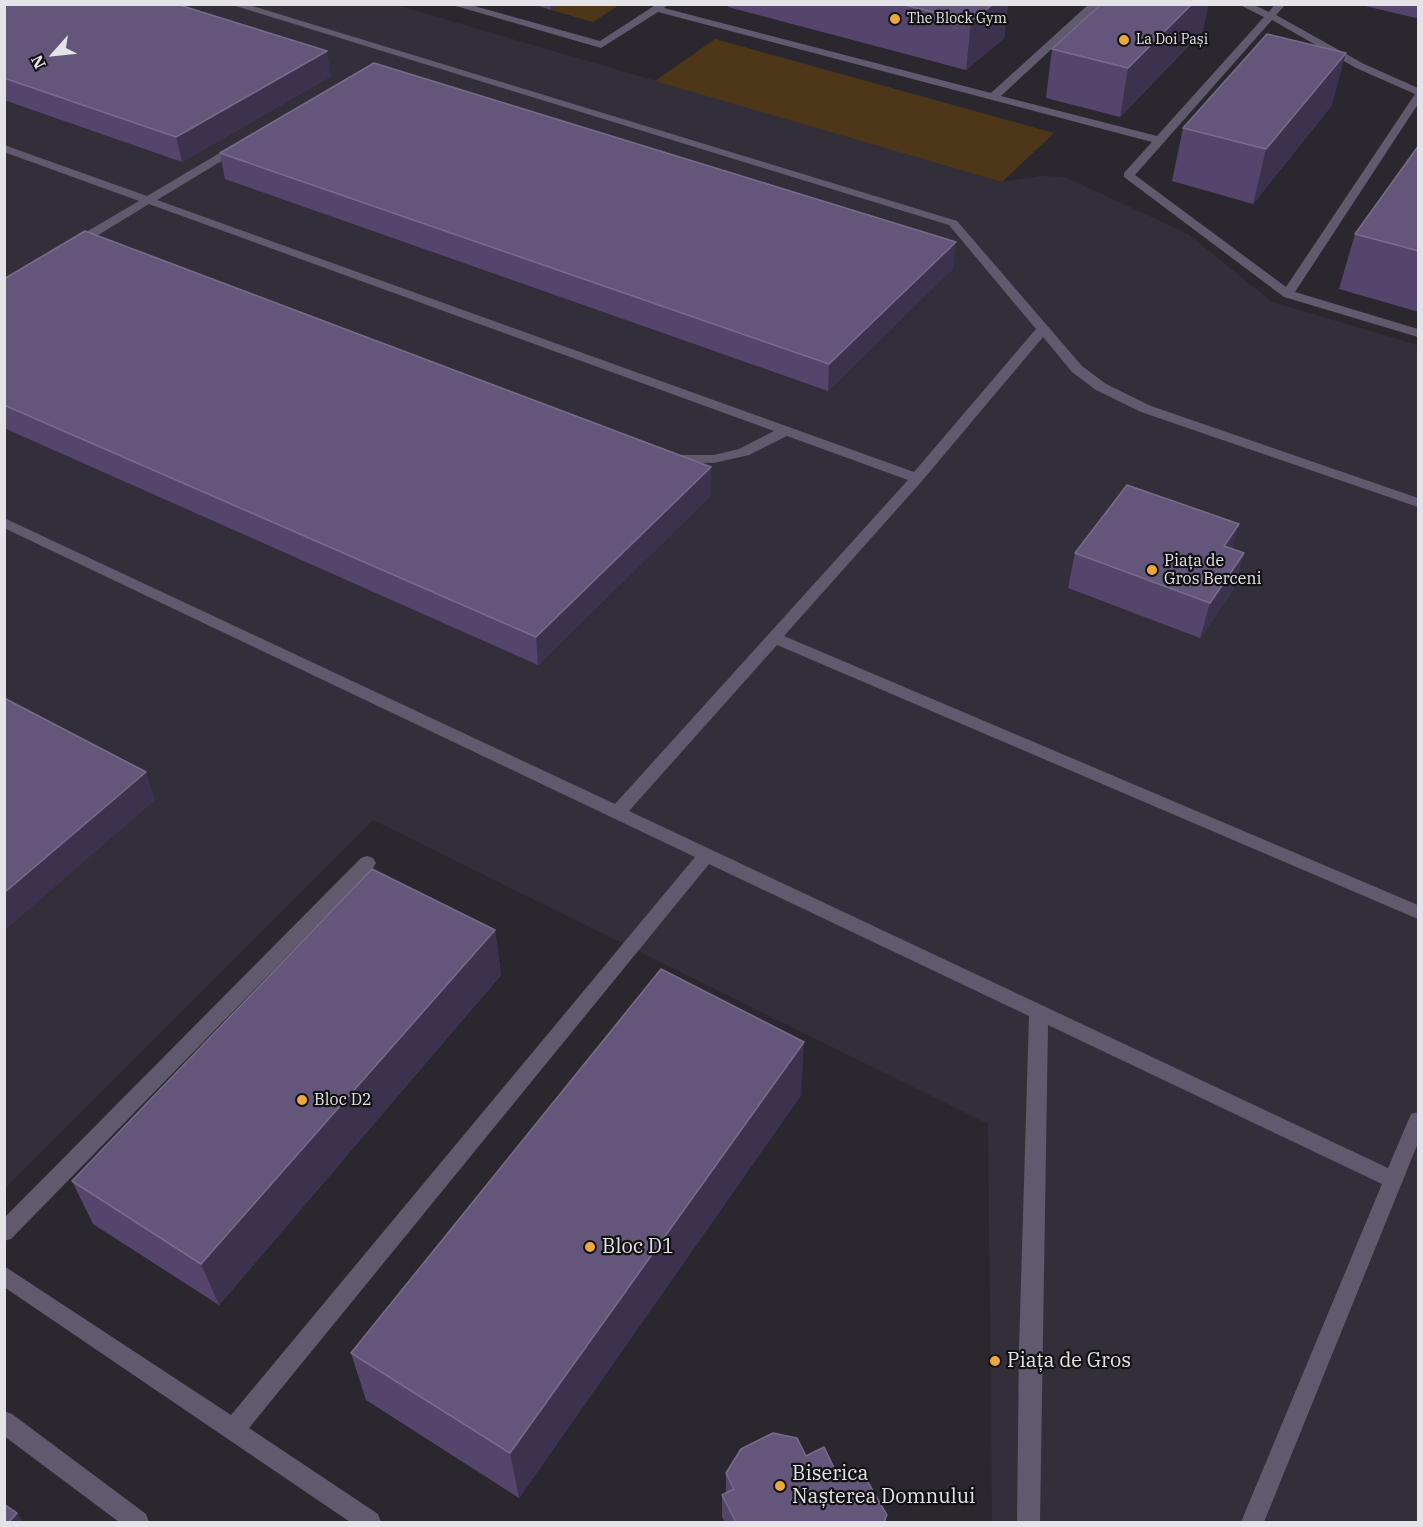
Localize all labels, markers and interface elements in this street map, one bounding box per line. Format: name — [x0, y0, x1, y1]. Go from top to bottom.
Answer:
place label: The Block Gym — [907, 11, 1007, 27]
marker: The Block Gym — [888, 12, 902, 26]
north arrow — [24, 24, 84, 84]
place label: La Doi Pași — [1136, 32, 1208, 48]
marker: La Doi Pași — [1117, 33, 1131, 47]
text: N — [26, 52, 50, 72]
place label: Piața de Gros Berceni — [1164, 551, 1261, 589]
marker: Piața de Gros Berceni — [1145, 563, 1159, 577]
place label: Bloc D2 — [314, 1090, 372, 1110]
marker: Bloc D2 — [295, 1093, 309, 1107]
place label: Bloc D1 — [602, 1235, 674, 1259]
marker: Bloc D1 — [583, 1240, 597, 1254]
place label: Piața de Gros — [1007, 1349, 1131, 1373]
marker: Piața de Gros — [988, 1354, 1002, 1368]
place label: Biserica Nașterea Domnului — [792, 1462, 975, 1509]
marker: Biserica Nașterea Domnului — [773, 1479, 787, 1493]

